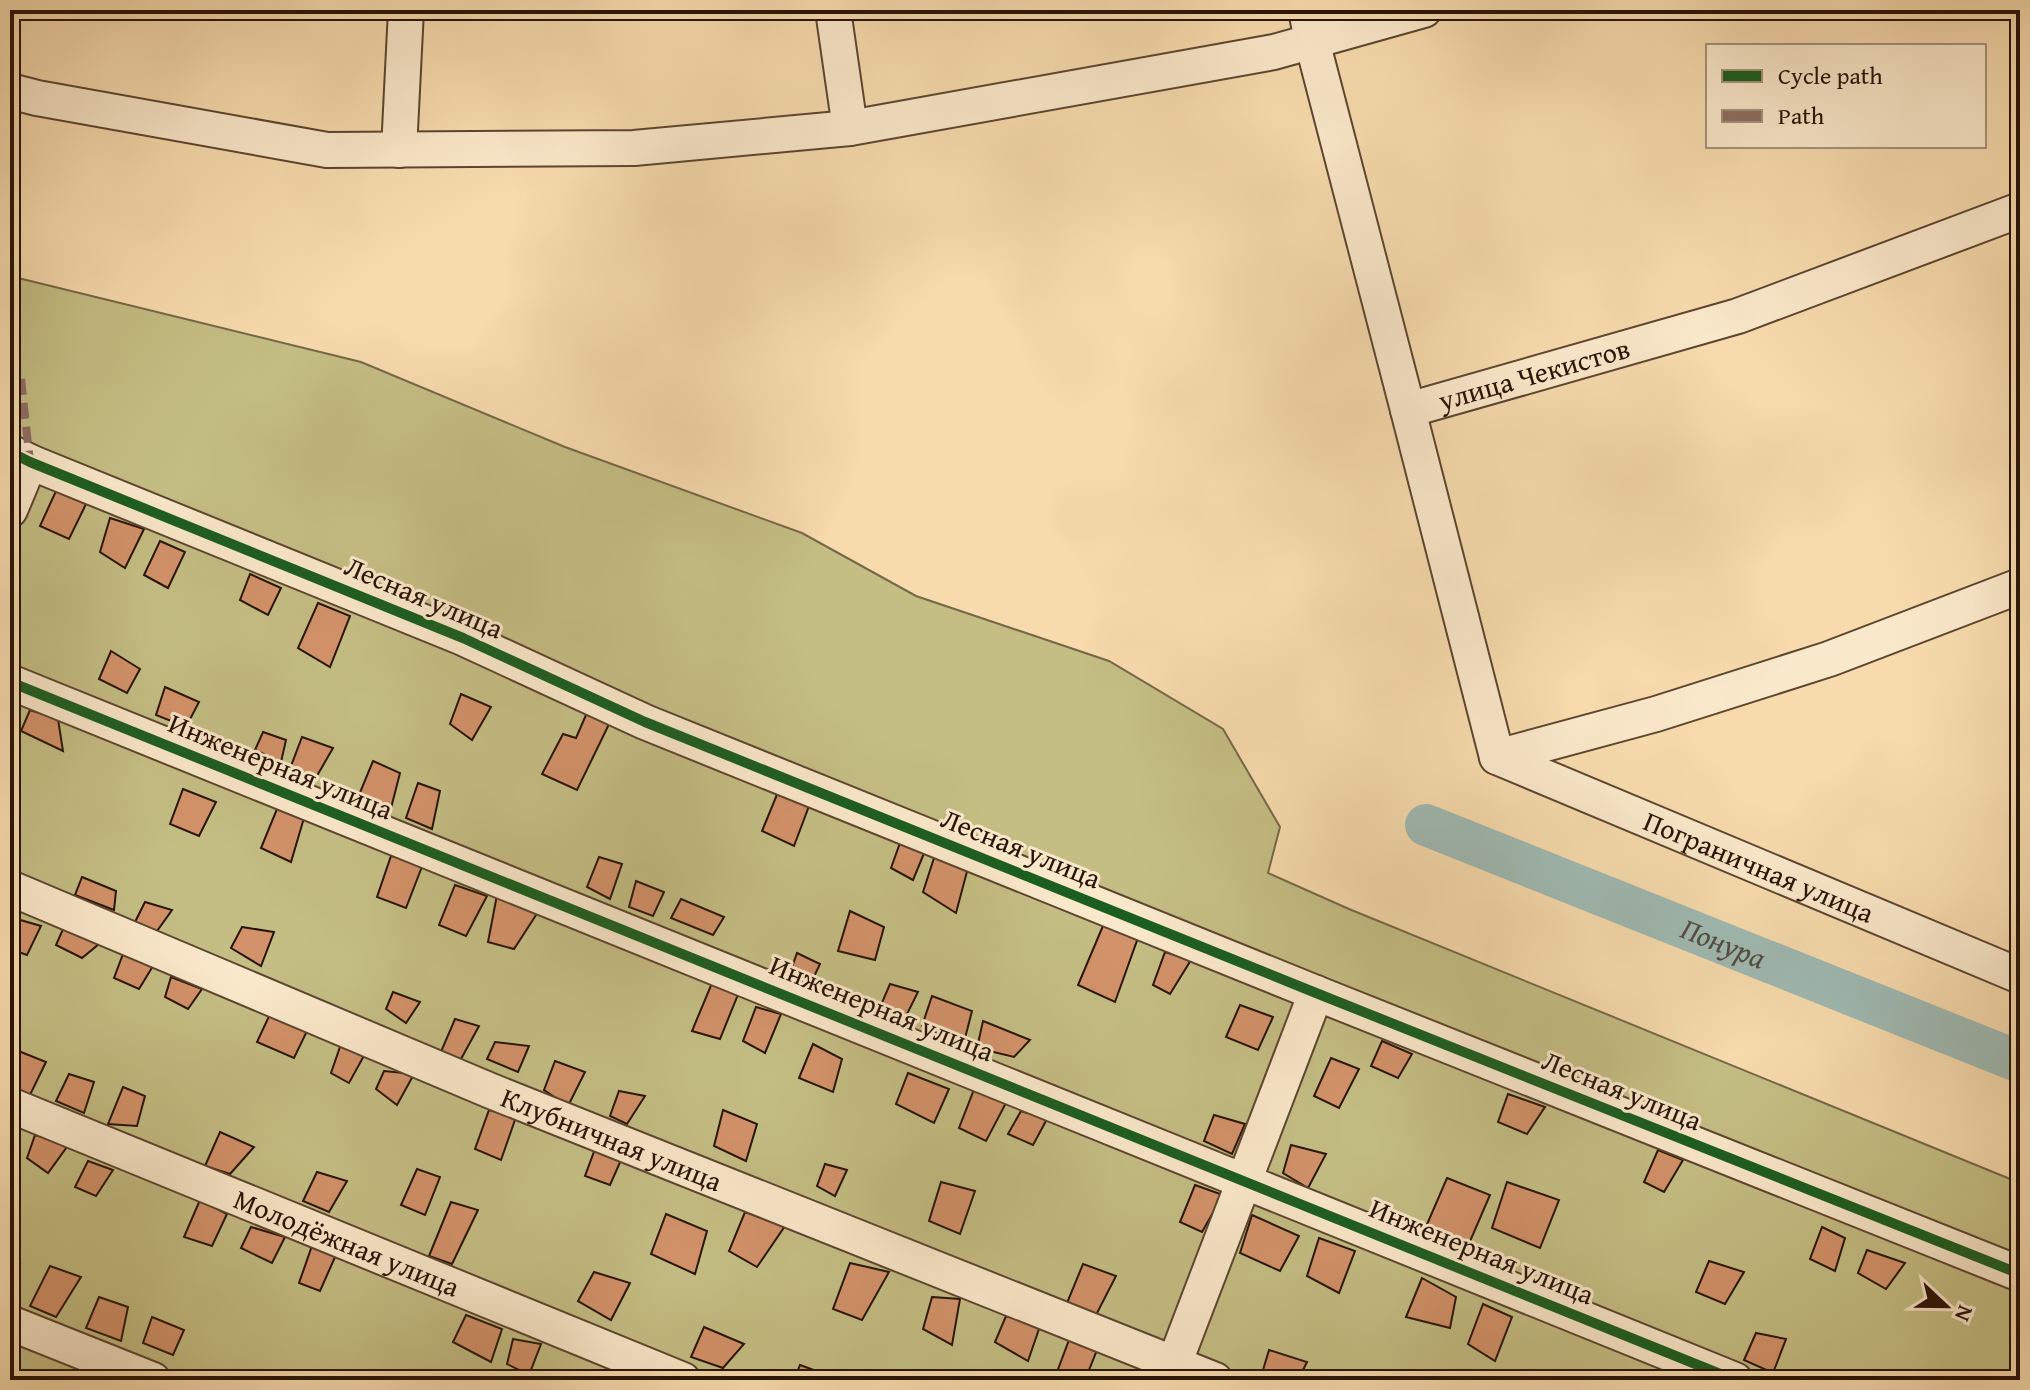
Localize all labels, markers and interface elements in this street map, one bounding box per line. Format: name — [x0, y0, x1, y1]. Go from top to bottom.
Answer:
legend — [1706, 44, 1986, 148]
text: Cycle path — [1778, 58, 1883, 93]
text: Path — [1778, 98, 1825, 133]
street label: улица Чекистов — [1433, 327, 1634, 421]
street label: Лесная улица — [338, 545, 511, 649]
street label: Инженерная улица — [163, 702, 400, 830]
street label: Лесная улица — [935, 797, 1108, 898]
street label: Пограничная улица — [1638, 800, 1881, 933]
water label: Понура — [1675, 906, 1773, 979]
street label: Инженерная улица — [764, 944, 1001, 1072]
street label: Лесная улица — [1536, 1039, 1709, 1140]
street label: Клубничная улица — [495, 1076, 729, 1201]
street label: Молодёжная улица — [228, 1178, 467, 1307]
street label: Инженерная улица — [1364, 1187, 1601, 1315]
north arrow — [1906, 1266, 1986, 1346]
text: N — [1947, 1301, 1982, 1327]

